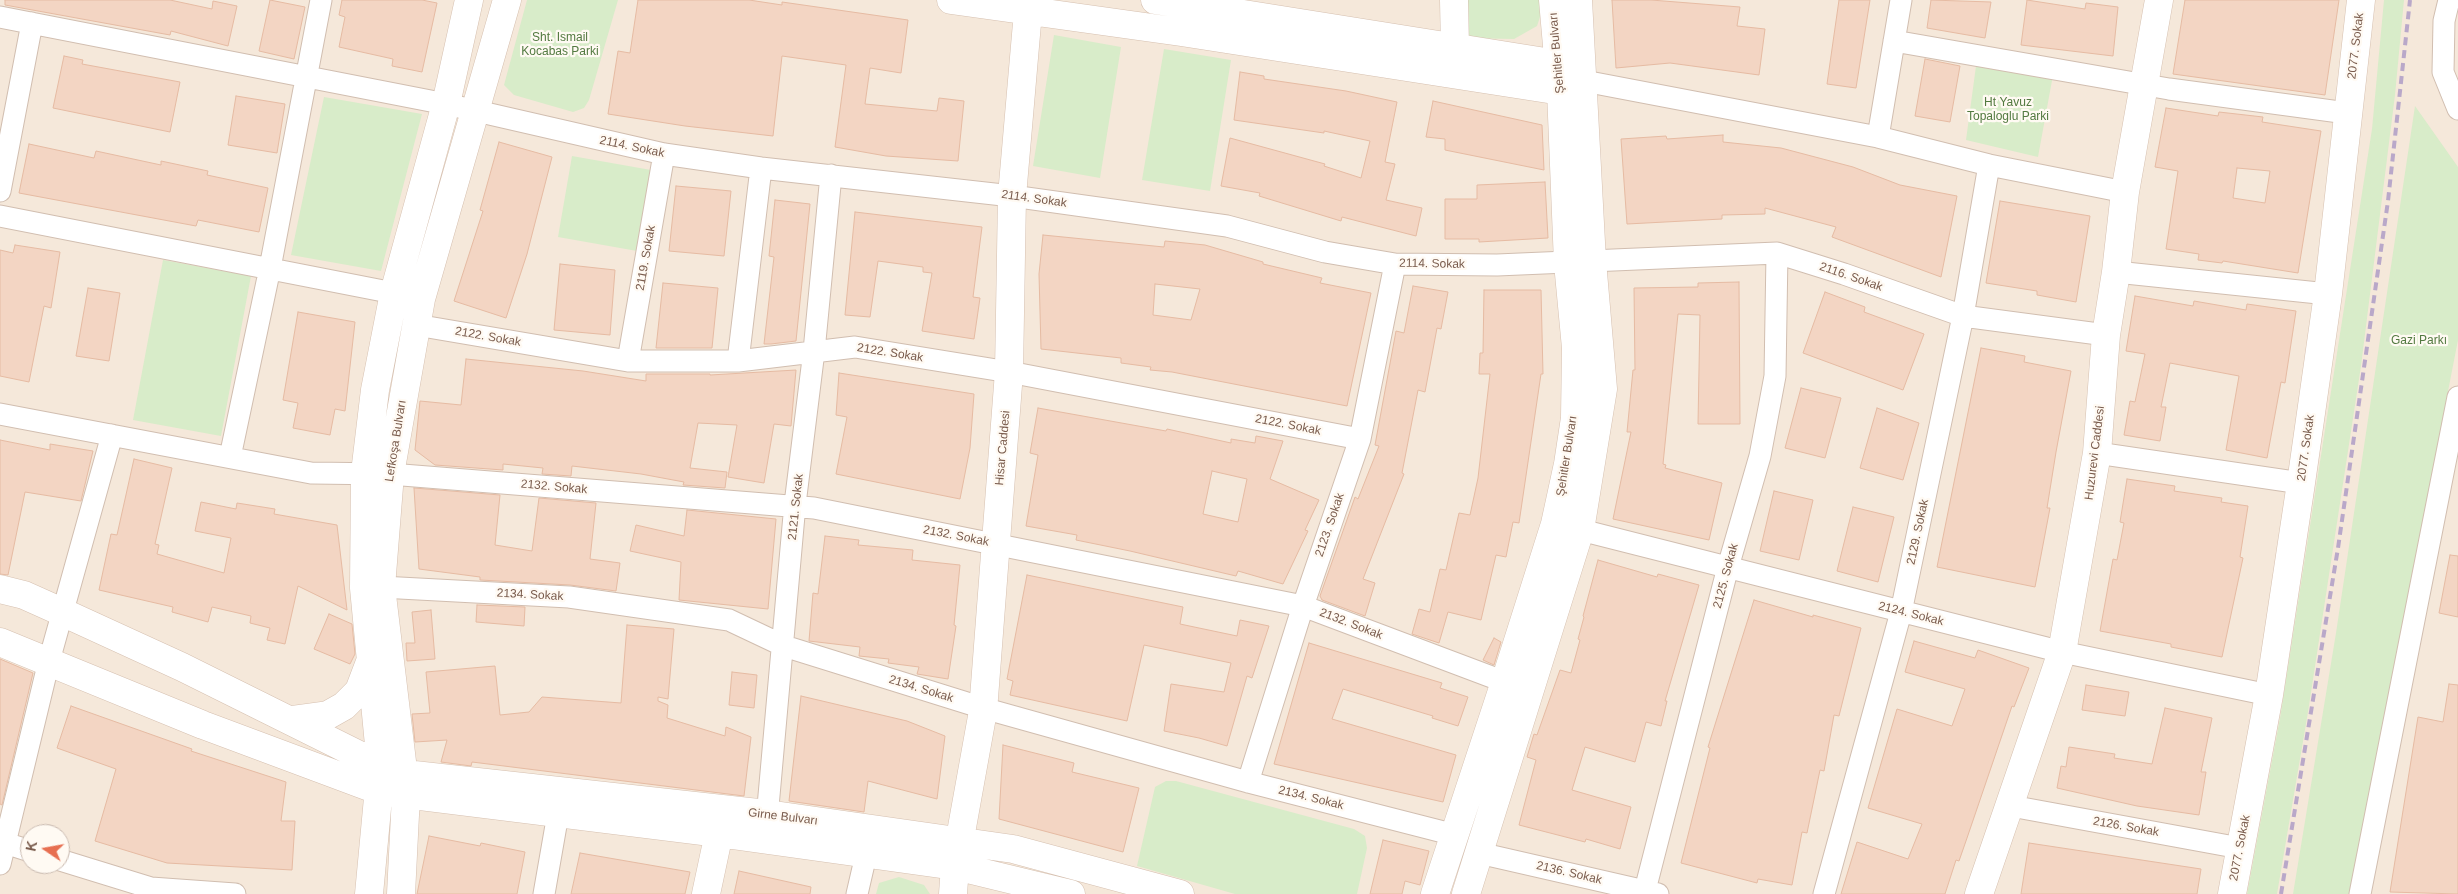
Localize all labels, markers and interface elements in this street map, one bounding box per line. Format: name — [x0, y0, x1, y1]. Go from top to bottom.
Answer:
street label: Şehitler Bulvarı — [1546, 12, 1568, 94]
street label: 2077. Sokak — [2345, 12, 2367, 80]
park label: Sht. Ismail Kocabas Parki — [521, 31, 599, 59]
park label: Ht Yavuz Topaloglu Parki — [1967, 96, 2049, 124]
street label: 2114. Sokak — [598, 133, 666, 161]
street label: 2114. Sokak — [1000, 187, 1068, 211]
street label: 2119. Sokak — [633, 224, 659, 292]
street label: 2114. Sokak — [1399, 256, 1465, 272]
street label: 2116. Sokak — [1818, 259, 1884, 295]
street label: 2122. Sokak — [454, 324, 522, 350]
park label: Gazi Parkı — [2391, 334, 2447, 348]
street label: 2122. Sokak — [856, 341, 924, 365]
street label: Lefkoşa Bulvarı — [382, 399, 410, 483]
street label: Huzurevi Caddesi — [2082, 405, 2108, 501]
street label: Hisar Caddesi — [993, 410, 1013, 486]
street label: 2122. Sokak — [1254, 412, 1322, 438]
street label: 2077. Sokak — [2294, 414, 2318, 482]
street label: Şehitler Bulvarı — [1554, 415, 1580, 497]
street label: 2121. Sokak — [785, 473, 807, 541]
street label: 2132. Sokak — [520, 477, 588, 497]
street label: 2123. Sokak — [1312, 491, 1348, 559]
street label: 2129. Sokak — [1904, 498, 1932, 566]
street label: 2132. Sokak — [922, 523, 990, 549]
street label: 2125. Sokak — [1710, 542, 1742, 610]
street label: 2134. Sokak — [496, 586, 564, 604]
street label: 2124. Sokak — [1877, 599, 1945, 629]
street label: 2132. Sokak — [1317, 605, 1385, 643]
street label: 2134. Sokak — [887, 672, 955, 706]
street label: 2134. Sokak — [1277, 783, 1345, 813]
street label: Girne Bulvarı — [747, 806, 819, 828]
street label: 2126. Sokak — [2092, 814, 2160, 840]
street label: 2077. Sokak — [2227, 814, 2253, 882]
north arrow — [20, 824, 70, 874]
text: K — [22, 839, 40, 853]
street label: 2136. Sokak — [1535, 858, 1603, 888]

